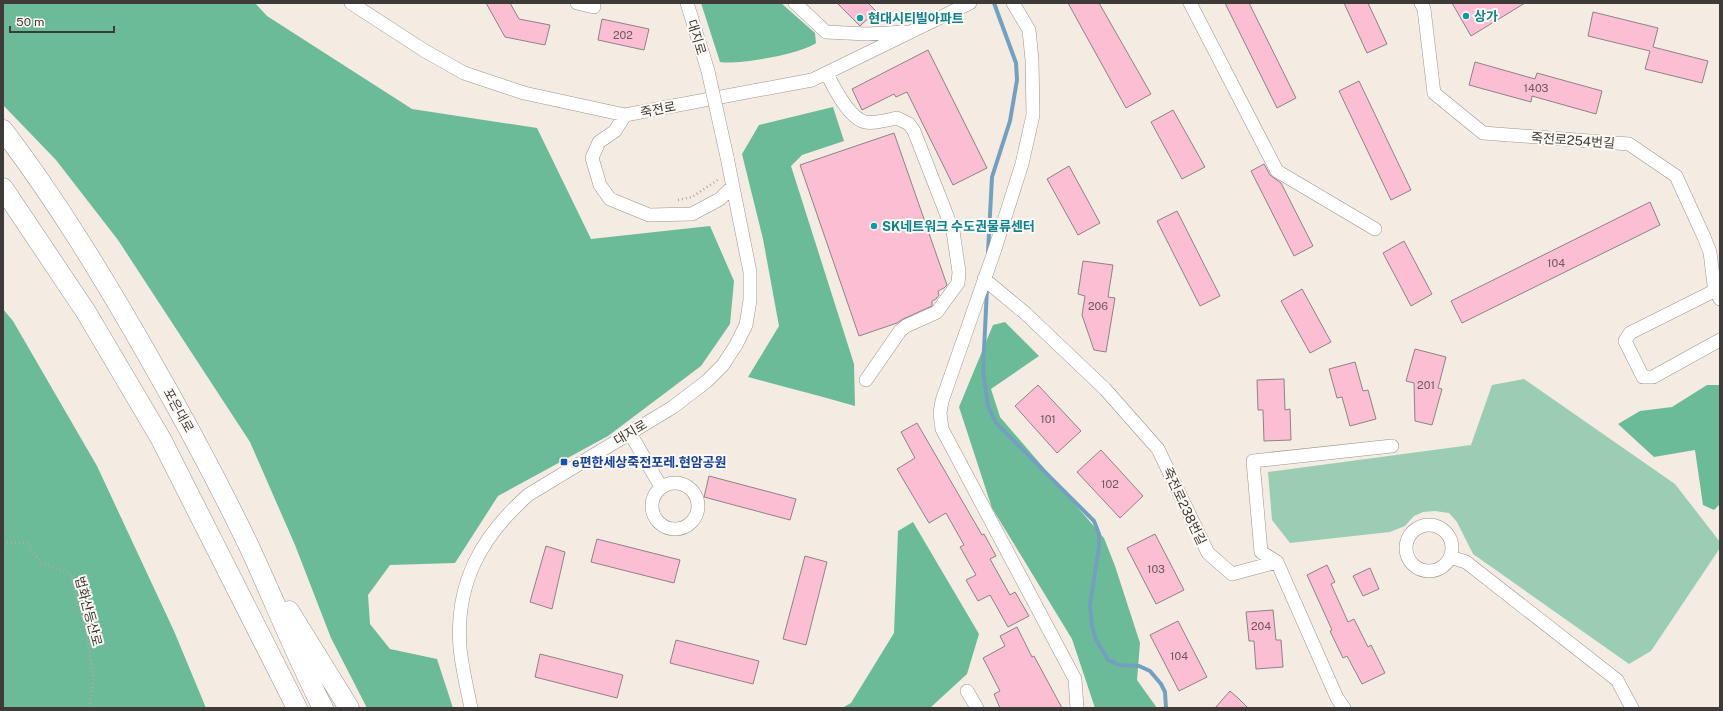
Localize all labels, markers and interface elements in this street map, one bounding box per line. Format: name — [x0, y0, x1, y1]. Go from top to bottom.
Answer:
scale bar — [10, 8, 114, 34]
place label: 상가 — [1474, 9, 1498, 24]
place label: 현대시티빌아파트 — [868, 11, 964, 26]
marker: 상가 — [1461, 11, 1471, 21]
marker: 현대시티빌아파트 — [855, 13, 865, 23]
text: 50 m — [16, 15, 44, 29]
street label: 대지로 — [684, 18, 709, 57]
house number: 202 — [613, 29, 633, 41]
house number: 1403 — [1524, 82, 1549, 94]
street label: 죽전로 — [639, 99, 677, 120]
street label: 죽전로254번길 — [1531, 130, 1615, 151]
place label: SK네트워크 수도권물류센터 — [882, 219, 1035, 234]
marker: SK네트워크 수도권물류센터 — [869, 221, 879, 231]
house number: 104 — [1547, 257, 1565, 269]
house number: 206 — [1088, 300, 1108, 312]
house number: 201 — [1417, 379, 1435, 391]
street label: 포은대로 — [160, 386, 197, 435]
house number: 101 — [1040, 413, 1056, 425]
street label: 대지로 — [611, 417, 650, 448]
place label: e편한세상죽전포레.현암공원 — [572, 455, 727, 470]
marker: e편한세상죽전포레.현암공원 — [559, 457, 569, 467]
street label: 죽전로238번길 — [1160, 465, 1209, 547]
house number: 102 — [1101, 478, 1119, 490]
house number: 103 — [1147, 563, 1165, 575]
street label: 법화산등산로 — [72, 575, 105, 648]
house number: 204 — [1251, 620, 1271, 632]
house number: 104 — [1170, 650, 1188, 662]

